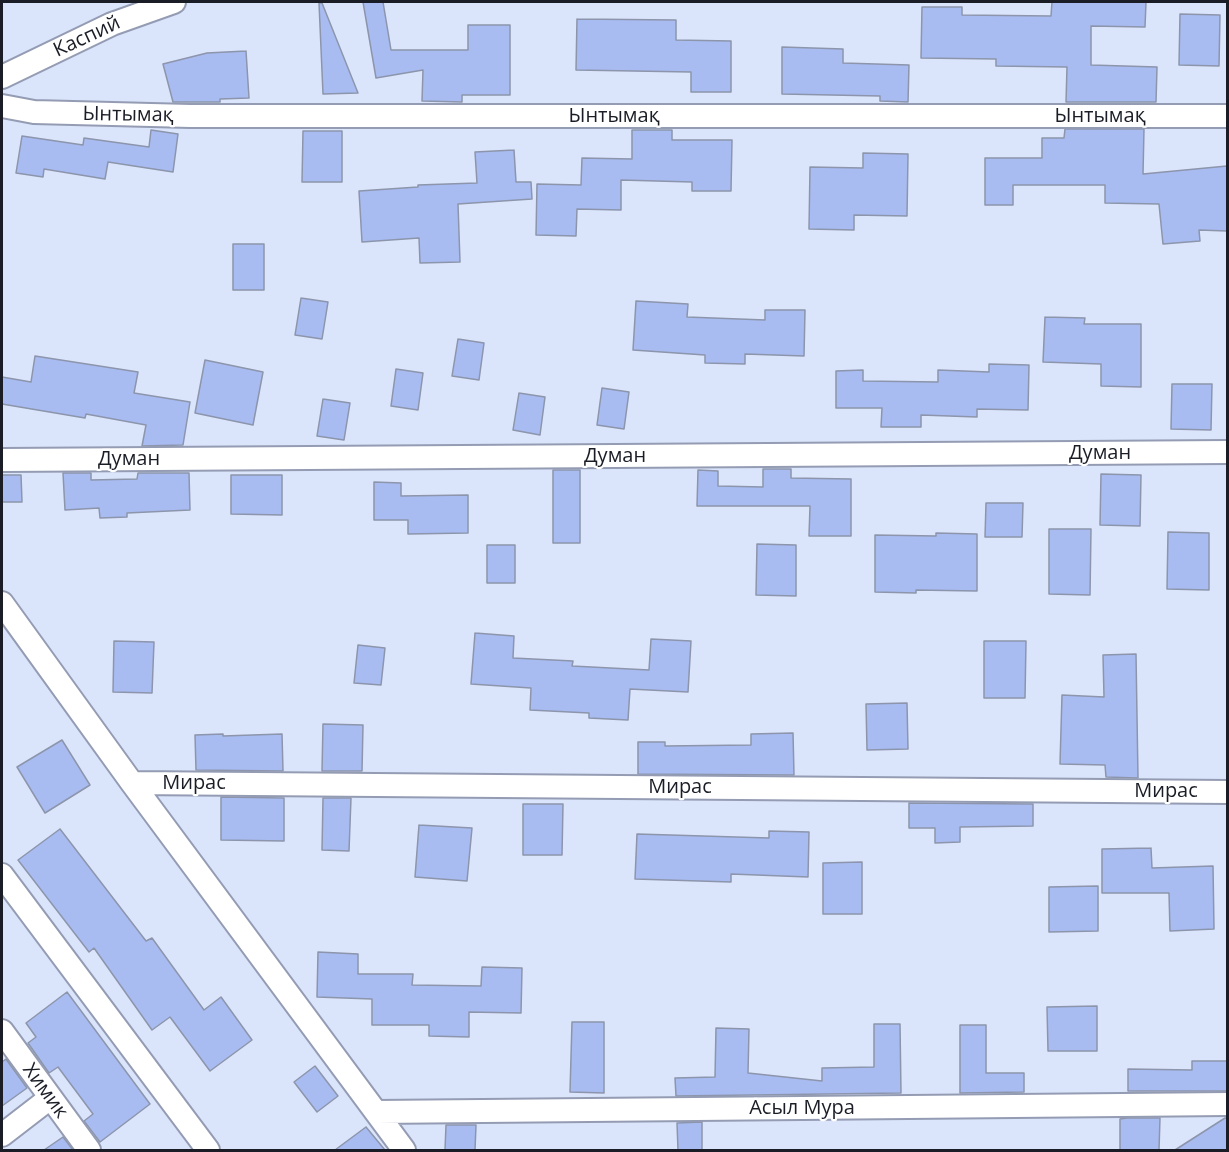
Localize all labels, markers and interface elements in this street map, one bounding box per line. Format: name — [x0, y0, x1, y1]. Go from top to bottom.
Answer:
street label: Каспий — [50, 11, 124, 63]
street label: Ынтымақ — [82, 102, 174, 128]
street label: Ынтымақ — [568, 104, 660, 128]
street label: Ынтымақ — [1054, 104, 1146, 128]
street label: Думан — [1069, 441, 1131, 465]
street label: Думан — [584, 444, 646, 468]
street label: Думан — [98, 447, 160, 471]
street label: Мирас — [162, 771, 226, 795]
street label: Мирас — [648, 775, 712, 799]
street label: Мирас — [1134, 779, 1198, 803]
street label: Химик — [17, 1059, 73, 1123]
street label: Асыл Мура — [749, 1096, 855, 1120]

